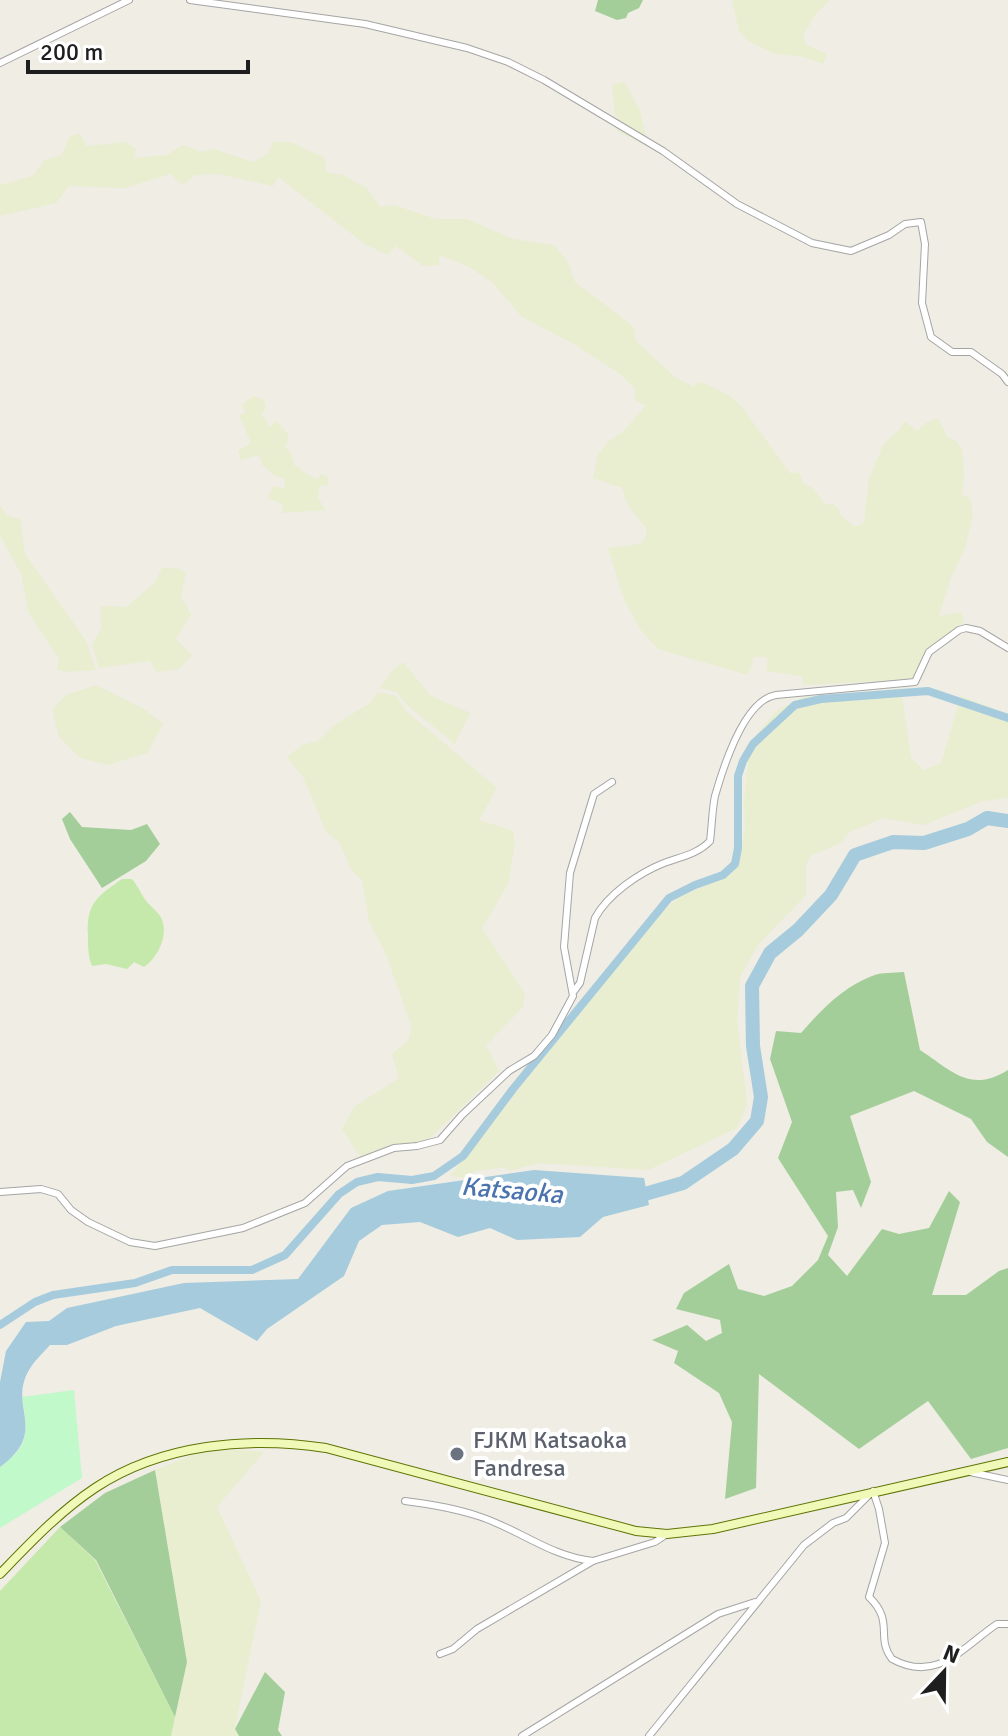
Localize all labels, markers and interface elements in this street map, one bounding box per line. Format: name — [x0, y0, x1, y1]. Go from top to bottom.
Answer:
scale bar — [28, 24, 248, 74]
text: 200 m — [40, 37, 103, 67]
water label: Katsaoka — [460, 1171, 565, 1211]
place label: FJKM Katsaoka Fandresa — [473, 1425, 627, 1483]
marker: FJKM Katsaoka Fandresa — [448, 1445, 466, 1463]
north arrow — [904, 1632, 984, 1712]
text: N — [939, 1639, 963, 1669]

